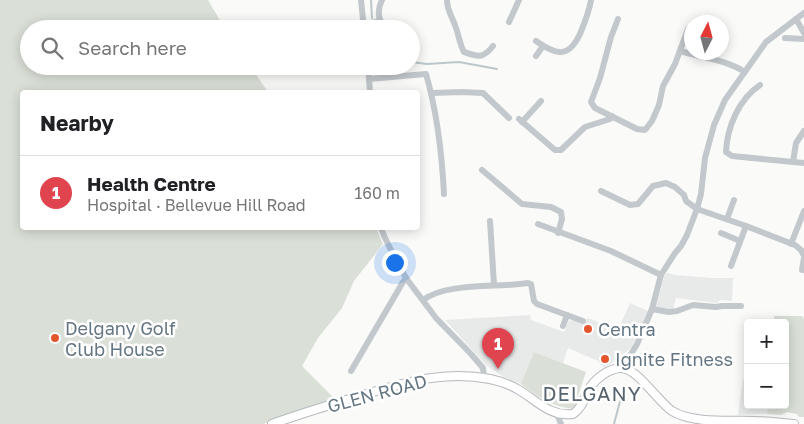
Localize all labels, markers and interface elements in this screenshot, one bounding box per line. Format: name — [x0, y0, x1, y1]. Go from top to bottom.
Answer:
north arrow — [684, 15, 729, 60]
search box — [20, 20, 420, 75]
icon: search — [38, 34, 66, 62]
text: Search here — [78, 36, 187, 59]
text: Nearby — [40, 110, 114, 136]
text: Health Centre — [87, 172, 216, 195]
text: 1 — [52, 183, 60, 203]
text: 160 m — [354, 183, 400, 203]
text: Hospital · Bellevue Hill Road — [87, 195, 306, 215]
your location — [382, 250, 408, 276]
place label: Delgany Golf Club House — [65, 317, 176, 360]
place label: Centra — [598, 318, 656, 340]
map controls — [744, 319, 789, 409]
button: + — [744, 319, 789, 364]
marker: Centra — [582, 323, 594, 335]
pin: 1 — [482, 328, 514, 369]
marker: Delgany Golf Club House — [49, 332, 61, 344]
place label: Ignite Fitness — [615, 348, 733, 370]
marker: Ignite Fitness — [599, 353, 611, 365]
button: − — [744, 364, 789, 409]
street label: GLEN ROAD — [325, 369, 429, 417]
district label: DELGANY — [543, 381, 641, 405]

